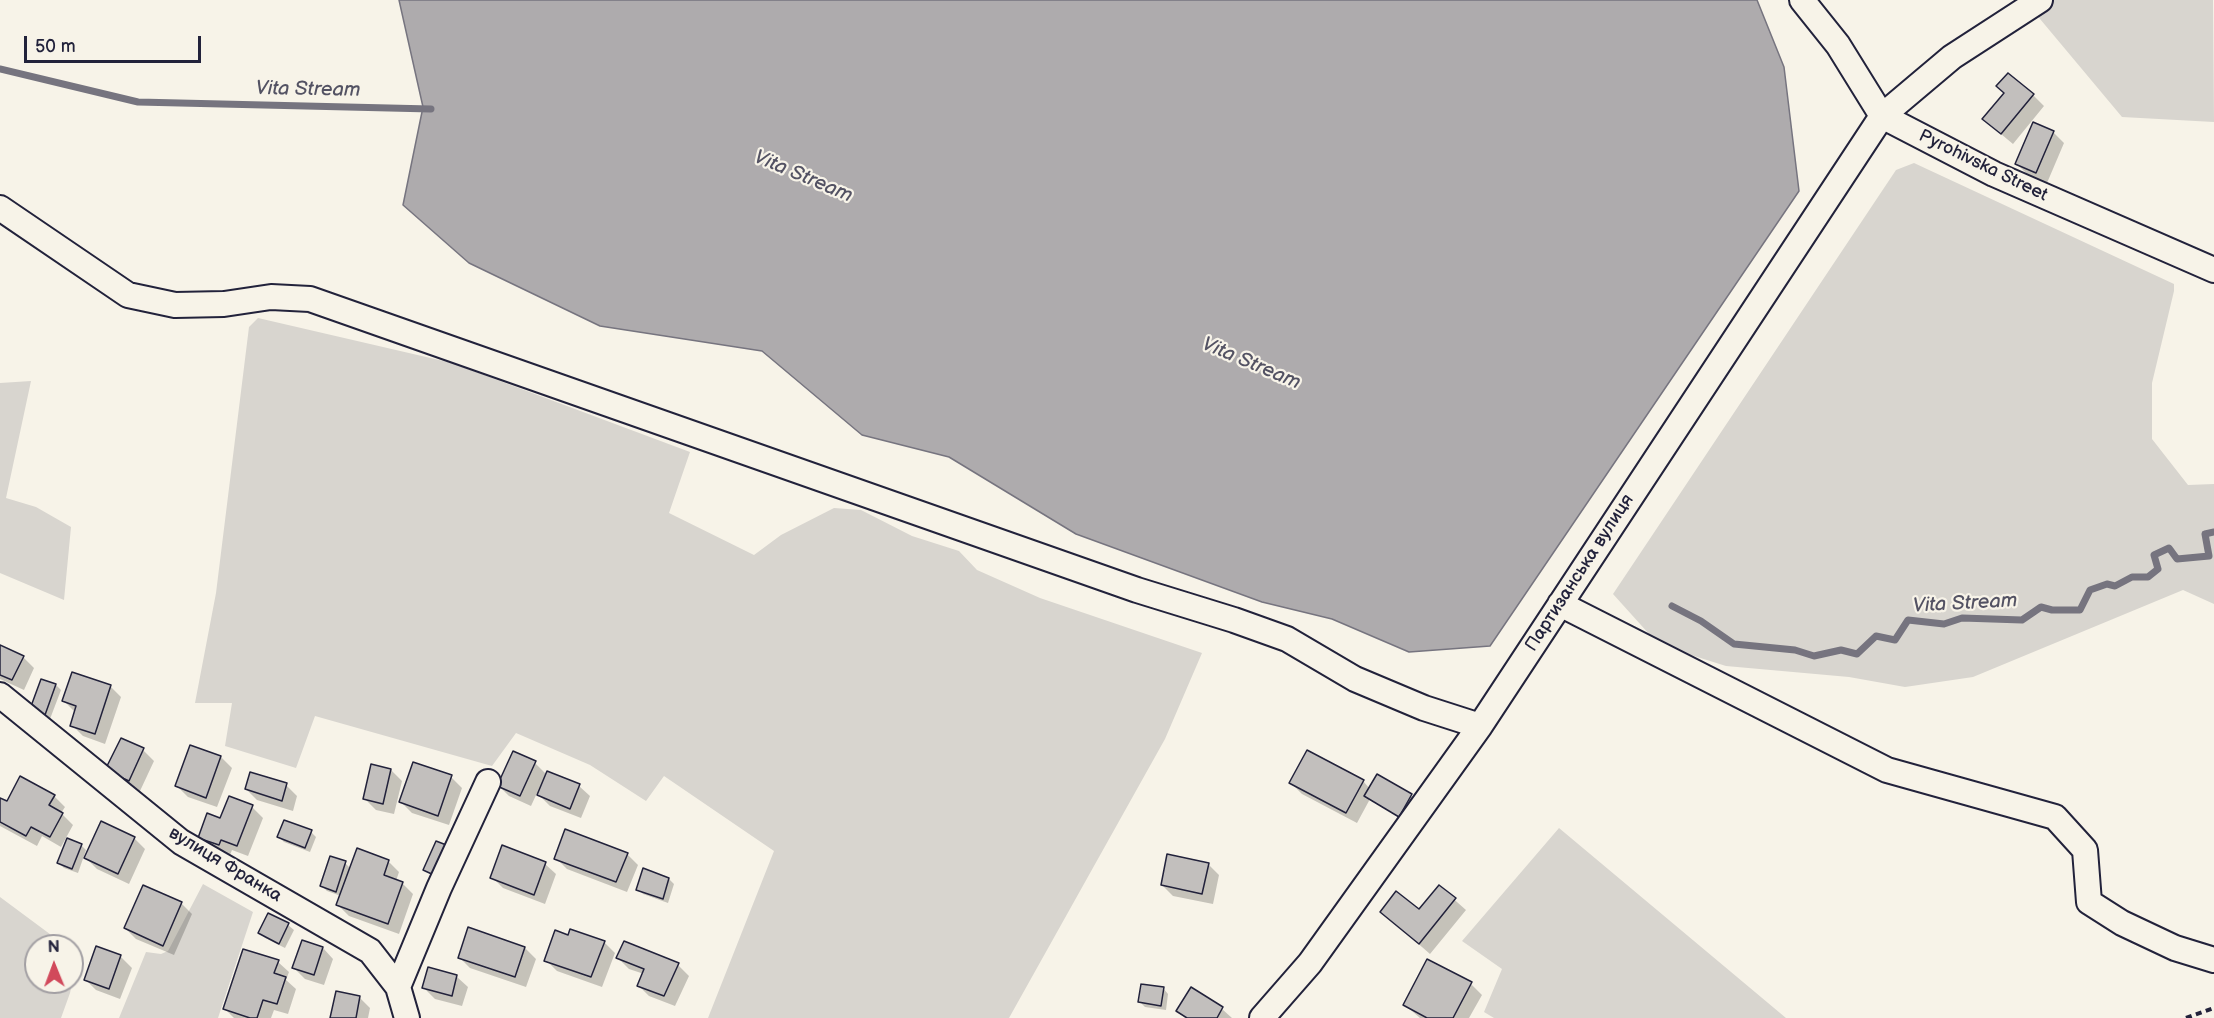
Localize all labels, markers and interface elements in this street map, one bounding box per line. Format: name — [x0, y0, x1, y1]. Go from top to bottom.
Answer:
scale bar — [27, 24, 204, 62]
text: 50 m — [35, 36, 76, 57]
water label: Vita Stream — [255, 77, 361, 103]
street label: Pyrohivska Street — [1915, 125, 2051, 207]
water label: Vita Stream — [750, 145, 856, 209]
water label: Vita Stream — [1198, 332, 1304, 396]
street label: Партизанська вулиця — [1521, 490, 1639, 656]
water label: Vita Stream — [1912, 589, 2018, 619]
street label: вулиця Франка — [164, 823, 286, 907]
north arrow — [24, 934, 84, 994]
text: N — [48, 938, 60, 957]

